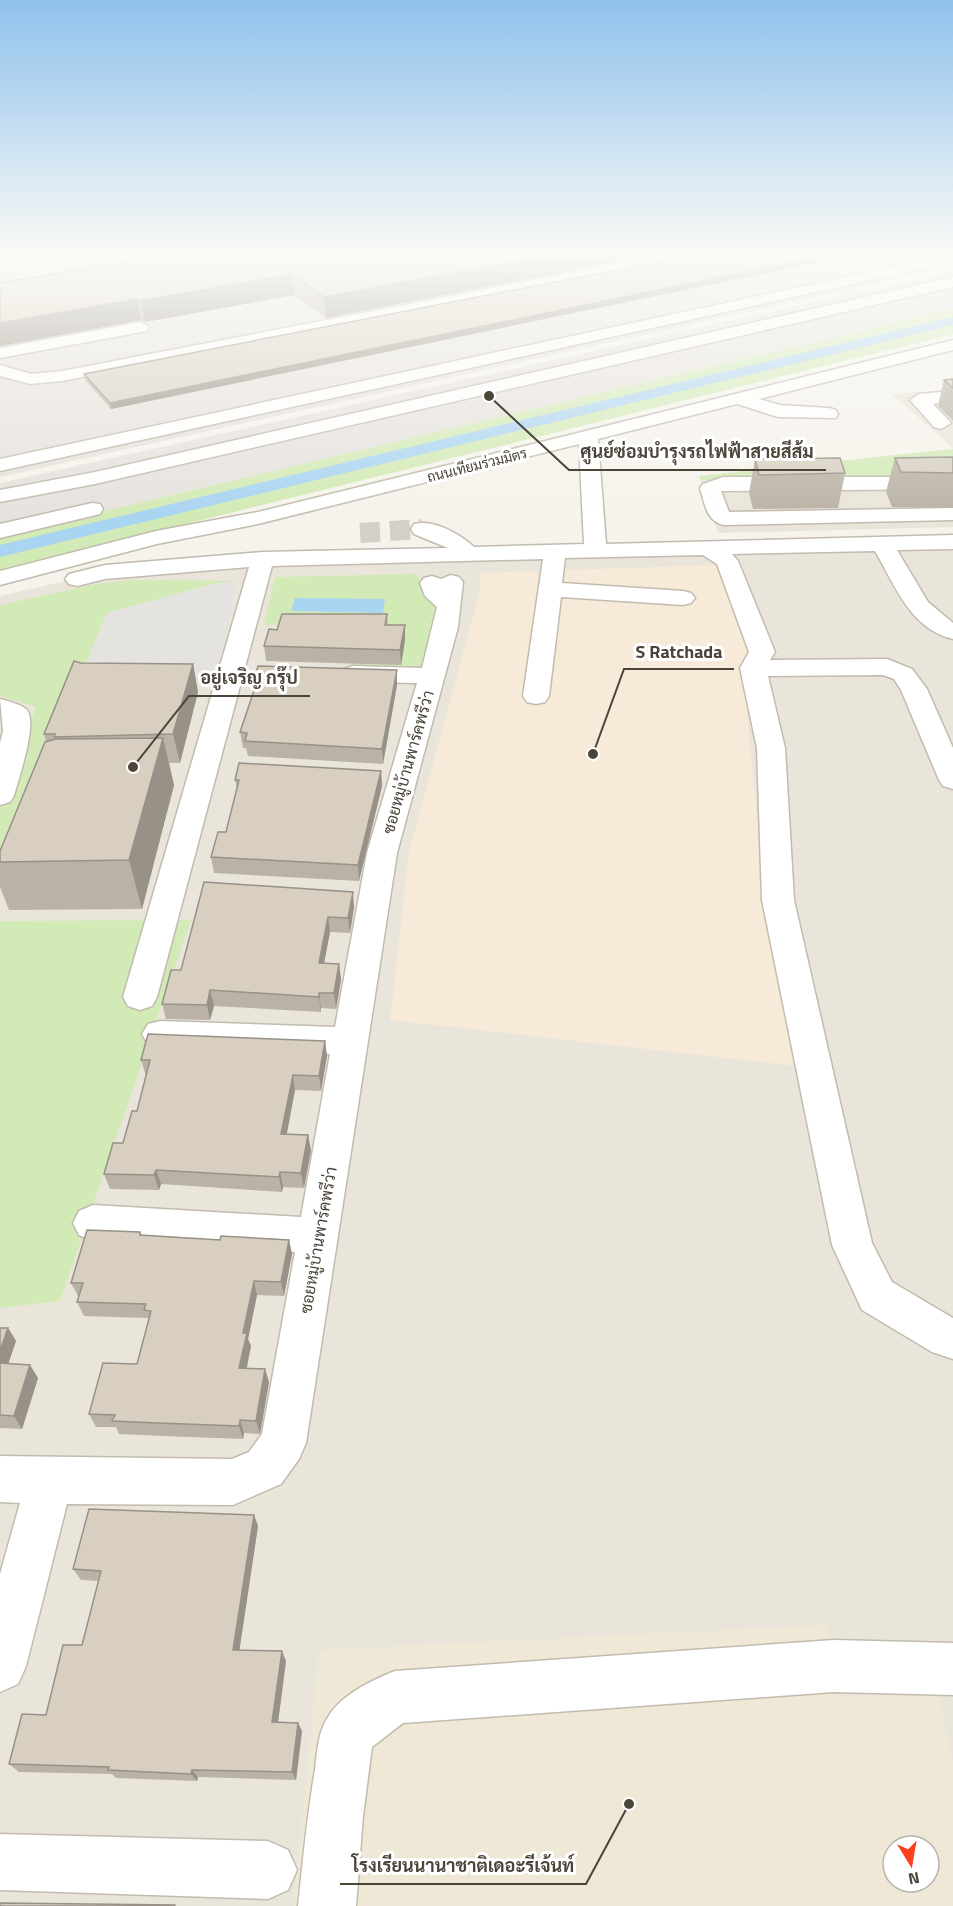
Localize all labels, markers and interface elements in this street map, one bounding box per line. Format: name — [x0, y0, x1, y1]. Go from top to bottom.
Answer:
callout: ศูนย์ซ่อมบำรุงรถไฟฟ้าสายสีส้ม — [569, 434, 826, 470]
text: ศูนย์ซ่อมบำรุงรถไฟฟ้าสายสีส้ม — [580, 438, 814, 466]
street label: ถนนเทียมร่วมมิตร — [425, 442, 529, 487]
callout: S Ratchada — [624, 633, 734, 669]
text: S Ratchada — [636, 638, 722, 665]
callout: อยู่เจริญ กรุ๊ป — [189, 660, 310, 696]
text: อยู่เจริญ กรุ๊ป — [200, 664, 298, 692]
street label: ซอยหมู่บ้านพาร์คพรีว่า — [376, 687, 440, 837]
street label: ซอยหมู่บ้านพาร์คพรีว่า — [293, 1165, 343, 1315]
north arrow — [881, 1834, 941, 1894]
callout: โรงเรียนนานาชาติเดอะรีเจ้นท์ — [340, 1848, 586, 1884]
text: โรงเรียนนานาชาติเดอะรีเจ้นท์ — [351, 1852, 575, 1879]
text: N — [906, 1866, 922, 1892]

